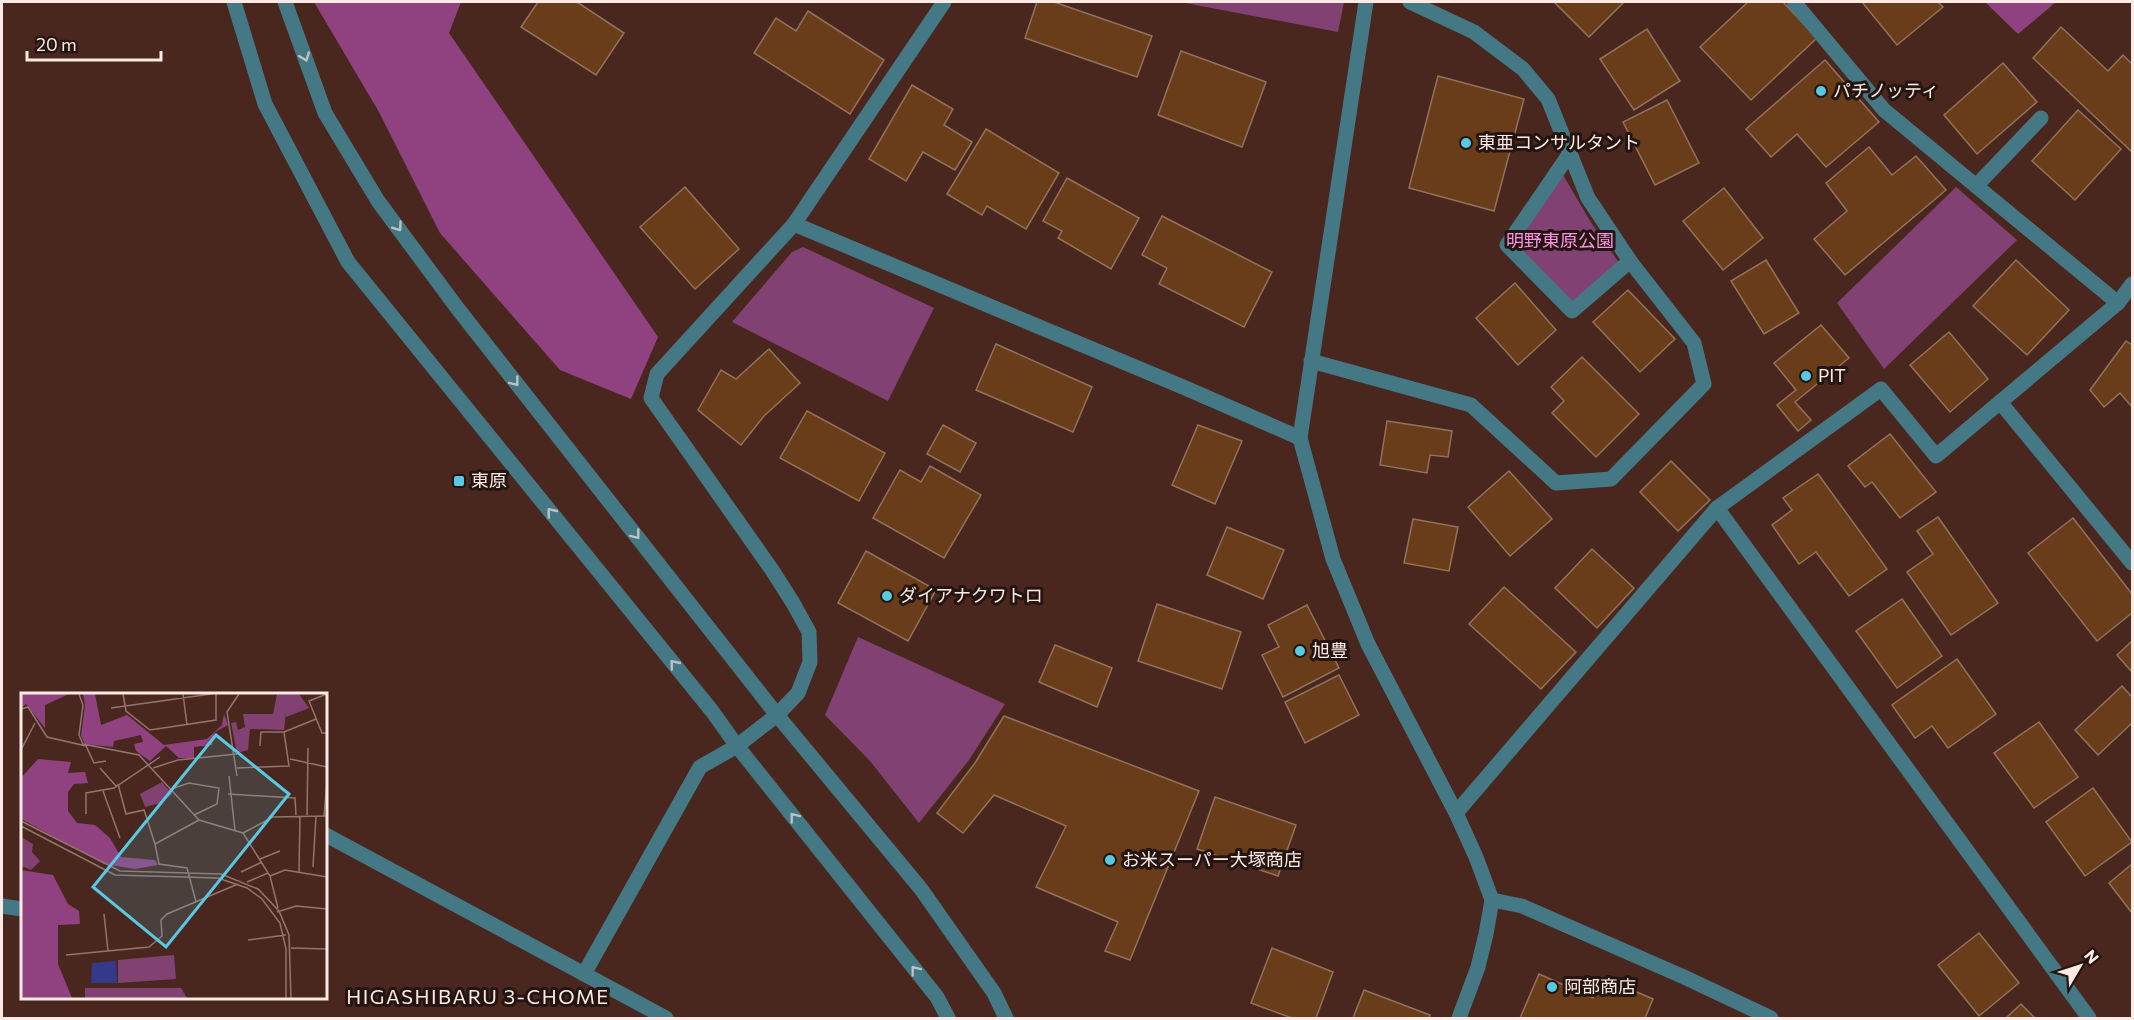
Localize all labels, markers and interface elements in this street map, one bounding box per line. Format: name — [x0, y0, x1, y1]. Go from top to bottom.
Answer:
scale bar — [27, 24, 160, 62]
text: 20 m — [36, 33, 77, 55]
one-way arrow — [297, 51, 310, 62]
place label: パチノッティ — [1833, 79, 1939, 101]
marker: パチノッティ — [1814, 84, 1828, 98]
place label: 東亜コンサルタント — [1478, 131, 1640, 153]
marker: 東亜コンサルタント — [1459, 136, 1473, 150]
one-way arrow — [390, 220, 401, 231]
park label: 明野東原公園 — [1506, 229, 1614, 251]
place label: PIT — [1818, 364, 1846, 386]
marker: PIT — [1799, 369, 1813, 383]
one-way arrow — [508, 375, 519, 386]
place label: 東原 — [471, 469, 507, 491]
marker: 東原 — [452, 474, 466, 488]
one-way arrow — [548, 508, 559, 519]
one-way arrow — [629, 528, 640, 539]
place label: ダイアナクワトロ — [899, 584, 1043, 606]
marker: ダイアナクワトロ — [880, 589, 894, 603]
place label: 旭豊 — [1312, 639, 1348, 661]
marker: 旭豊 — [1293, 644, 1307, 658]
one-way arrow — [670, 660, 681, 671]
inset map — [21, 693, 327, 999]
one-way arrow — [791, 813, 802, 824]
place label: お米スーパー大塚商店 — [1122, 848, 1302, 870]
marker: お米スーパー大塚商店 — [1103, 853, 1117, 867]
north arrow — [2050, 936, 2110, 996]
text: N — [2081, 946, 2103, 967]
one-way arrow — [912, 966, 923, 977]
place label: 阿部商店 — [1564, 975, 1636, 997]
marker: 阿部商店 — [1545, 980, 1559, 994]
district label: HIGASHIBARU 3-CHOME — [346, 984, 610, 1008]

